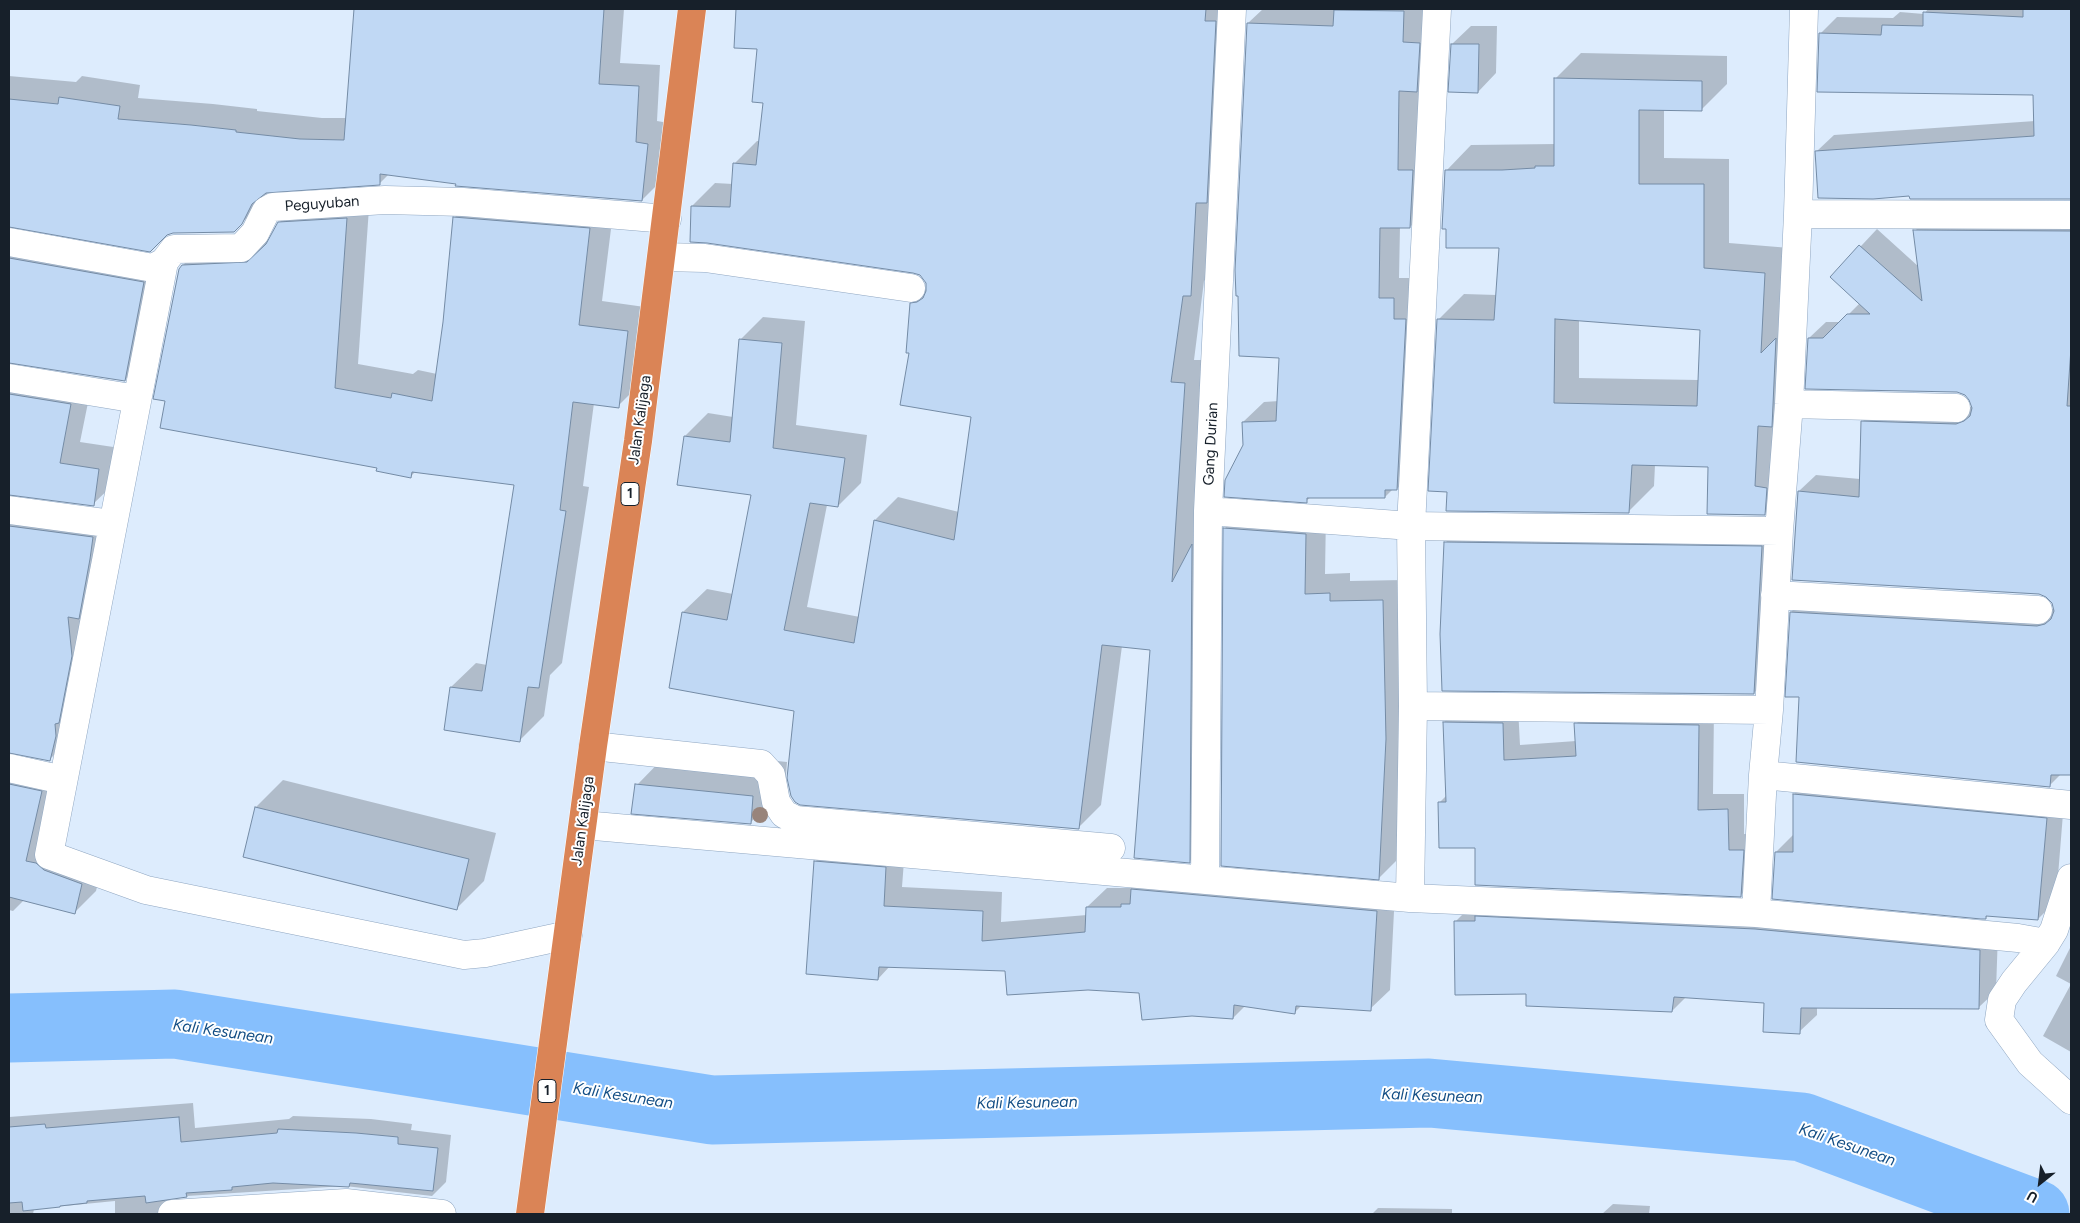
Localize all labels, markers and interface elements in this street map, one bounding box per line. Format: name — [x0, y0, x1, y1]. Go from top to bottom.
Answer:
street label: Peguyuban — [284, 192, 360, 216]
street label: Jalan Kalijaga — [625, 374, 655, 466]
street label: Gang Durian — [1200, 402, 1222, 486]
road number: 1 — [621, 482, 639, 506]
street label: Jalan Kalijaga — [568, 775, 598, 867]
water label: Kali Kesunean — [172, 1015, 274, 1049]
water label: Kali Kesunean — [572, 1079, 674, 1113]
road number: 1 — [538, 1080, 556, 1102]
water label: Kali Kesunean — [1381, 1085, 1483, 1107]
water label: Kali Kesunean — [976, 1093, 1078, 1113]
water label: Kali Kesunean — [1796, 1119, 1898, 1171]
north arrow — [2015, 1158, 2065, 1208]
text: U — [2024, 1187, 2041, 1206]

